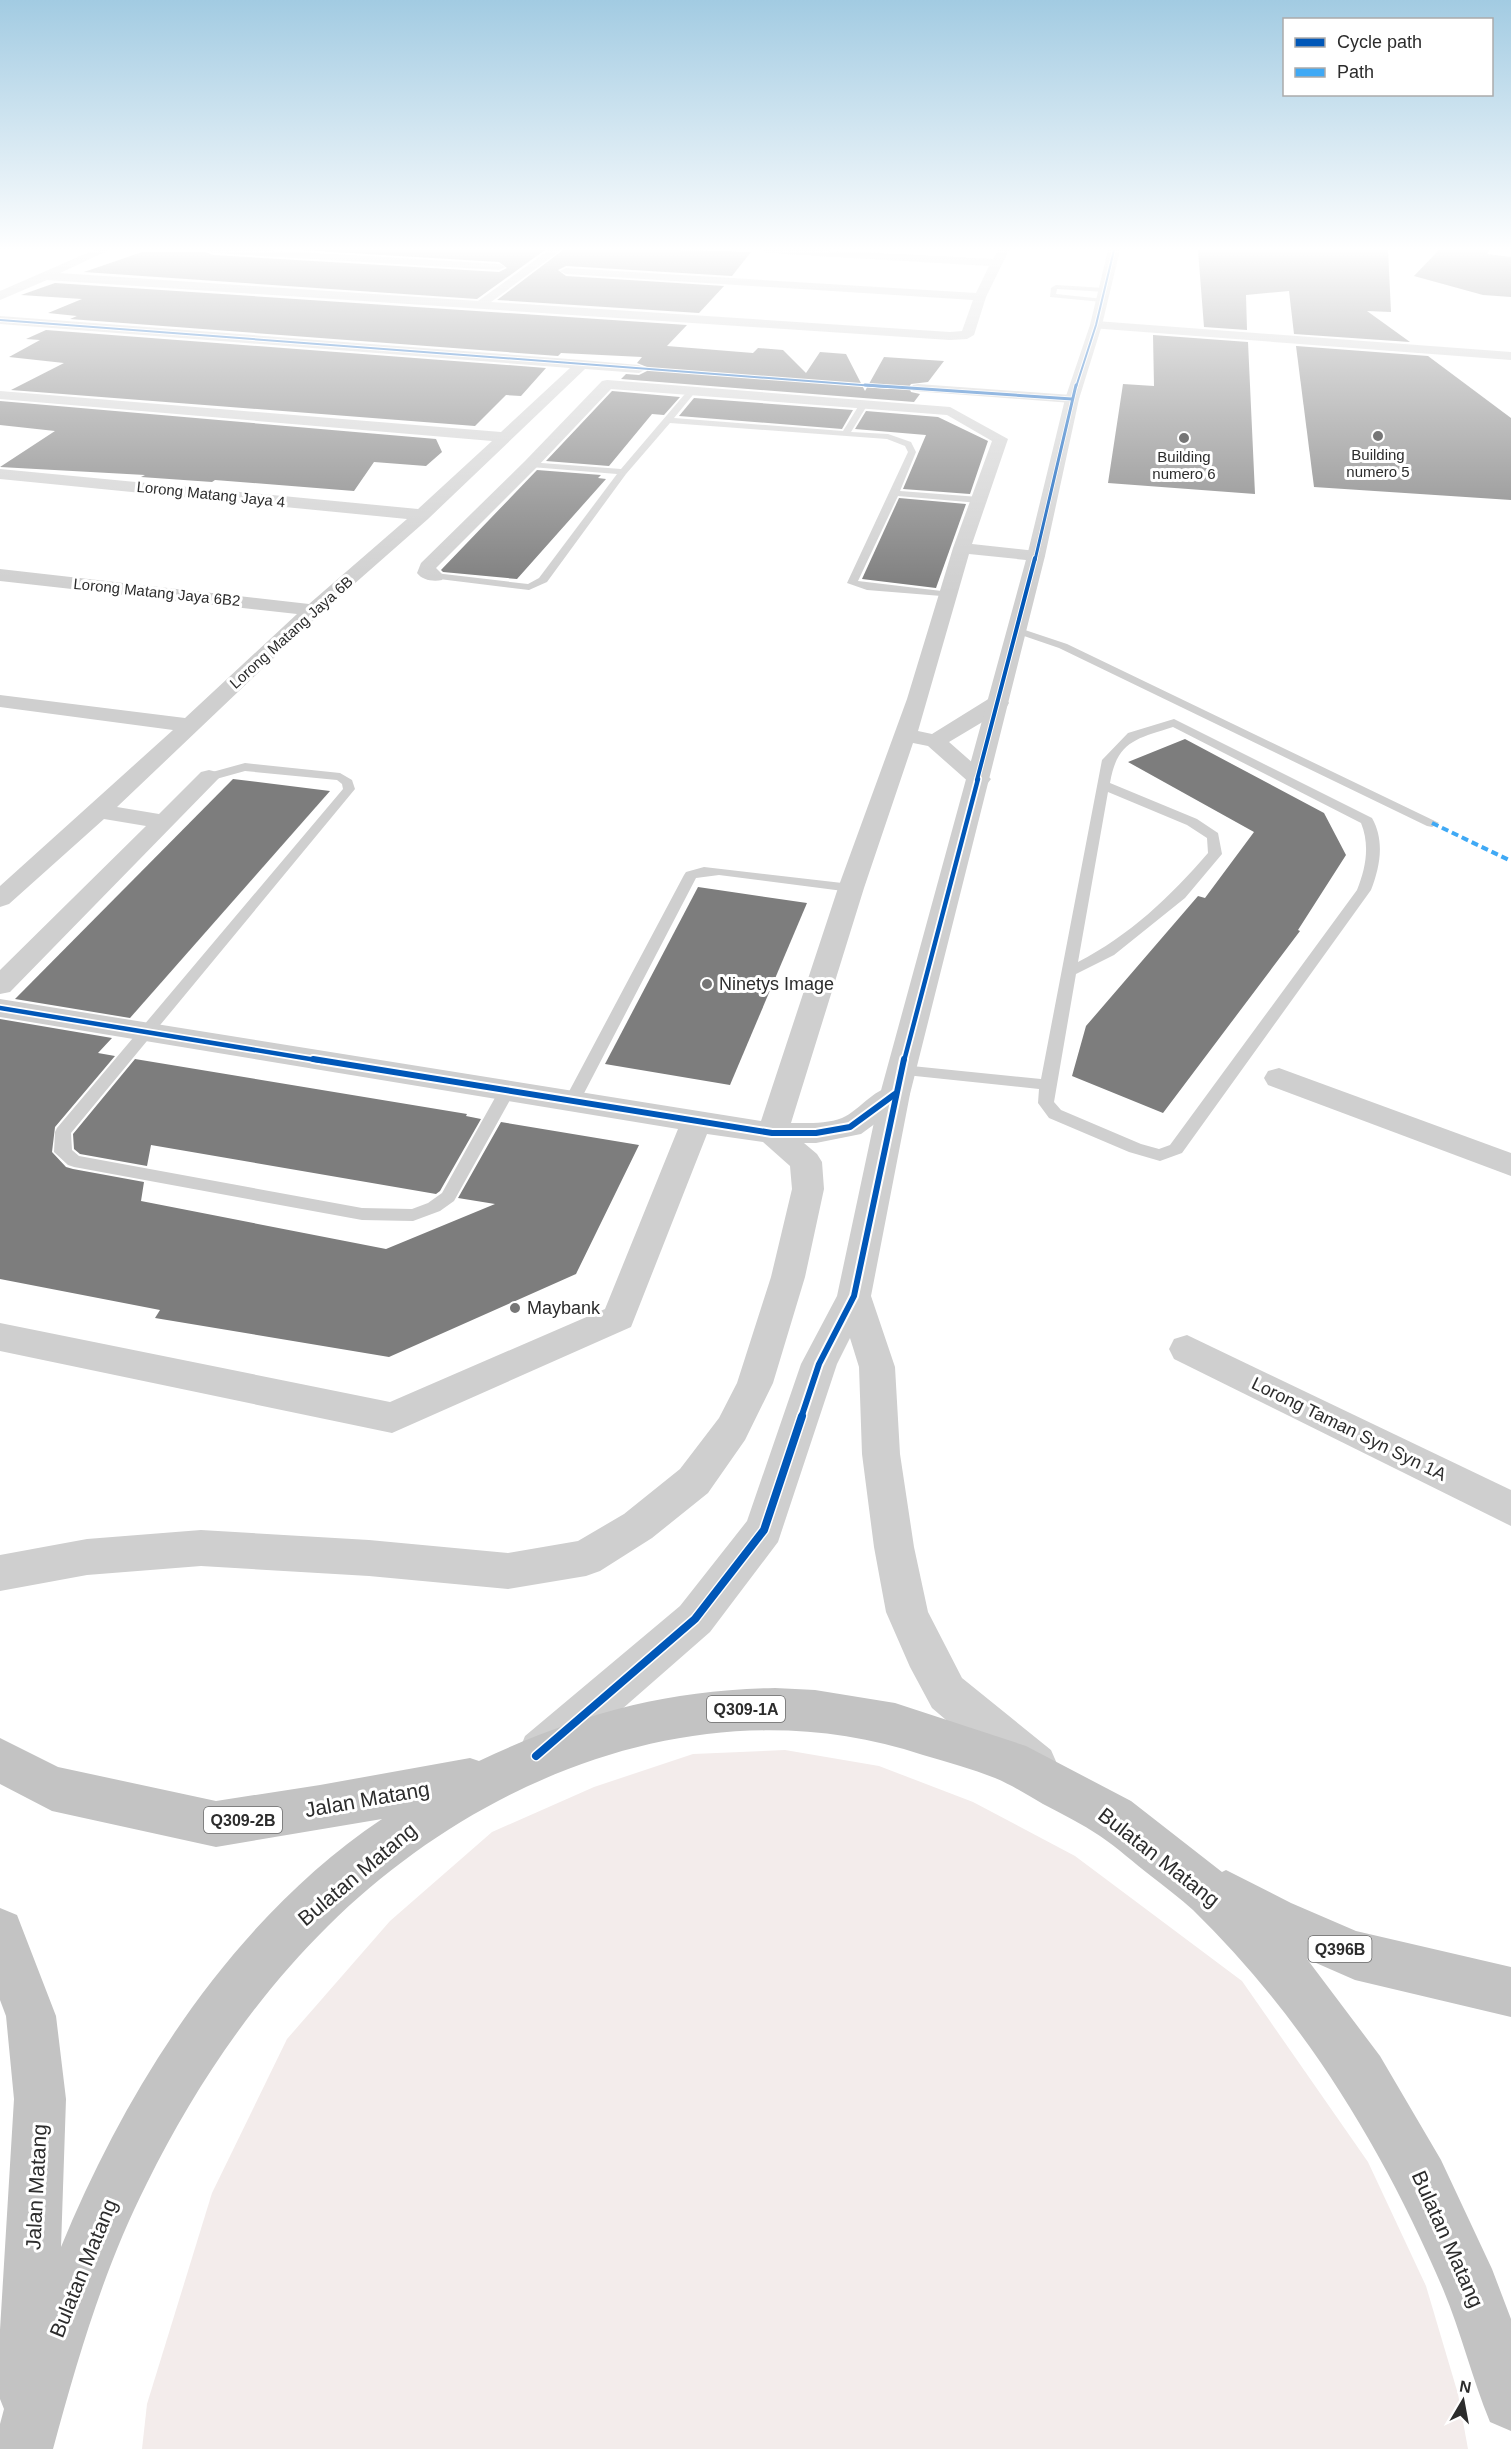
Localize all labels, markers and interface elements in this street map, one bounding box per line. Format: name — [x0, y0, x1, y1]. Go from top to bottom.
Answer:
legend — [1283, 18, 1493, 96]
text: Cycle path — [1337, 32, 1422, 52]
text: Path — [1337, 62, 1374, 82]
marker: Building numero 5 — [1371, 429, 1385, 443]
marker: Building numero 6 — [1177, 431, 1191, 445]
place label: Building numero 5 — [1346, 446, 1410, 480]
place label: Building numero 6 — [1152, 448, 1216, 482]
street label: Lorong Matang Jaya 4 — [136, 478, 286, 510]
street label: Lorong Matang Jaya 6B — [226, 572, 356, 692]
street label: Lorong Matang Jaya 6B2 — [73, 575, 241, 609]
place label: Ninetys Image — [719, 974, 834, 994]
marker: Ninetys Image — [700, 977, 714, 991]
place label: Maybank — [527, 1298, 601, 1318]
marker: Maybank — [508, 1301, 522, 1315]
street label: Lorong Taman Syn Syn 1A — [1249, 1373, 1449, 1485]
road number: Q309-1A — [707, 1696, 785, 1722]
street label: Jalan Matang — [303, 1777, 431, 1821]
street label: Bulatan Matang — [1094, 1803, 1224, 1911]
road number: Q309-2B — [204, 1807, 282, 1833]
street label: Bulatan Matang — [293, 1818, 421, 1930]
road number: Q396B — [1308, 1936, 1372, 1962]
street label: Jalan Matang — [21, 2123, 51, 2251]
street label: Bulatan Matang — [1408, 2167, 1488, 2311]
street label: Bulatan Matang — [45, 2195, 121, 2341]
north arrow — [1433, 2371, 1493, 2431]
text: N — [1458, 2377, 1473, 2396]

